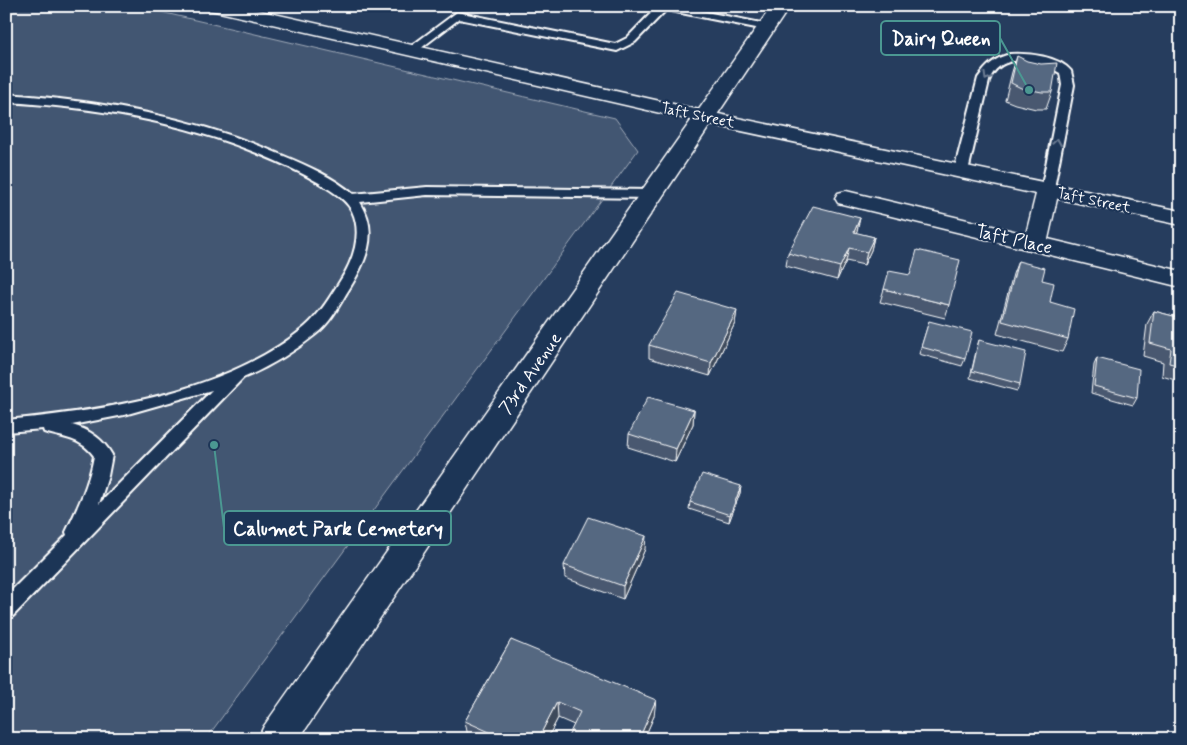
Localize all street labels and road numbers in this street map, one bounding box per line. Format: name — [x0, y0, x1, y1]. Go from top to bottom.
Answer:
street label: Taft Street — [659, 98, 737, 134]
street label: Taft Street — [1055, 183, 1133, 219]
street label: Taft Place — [973, 220, 1054, 260]
street label: 73rd Avenue — [494, 328, 568, 419]

